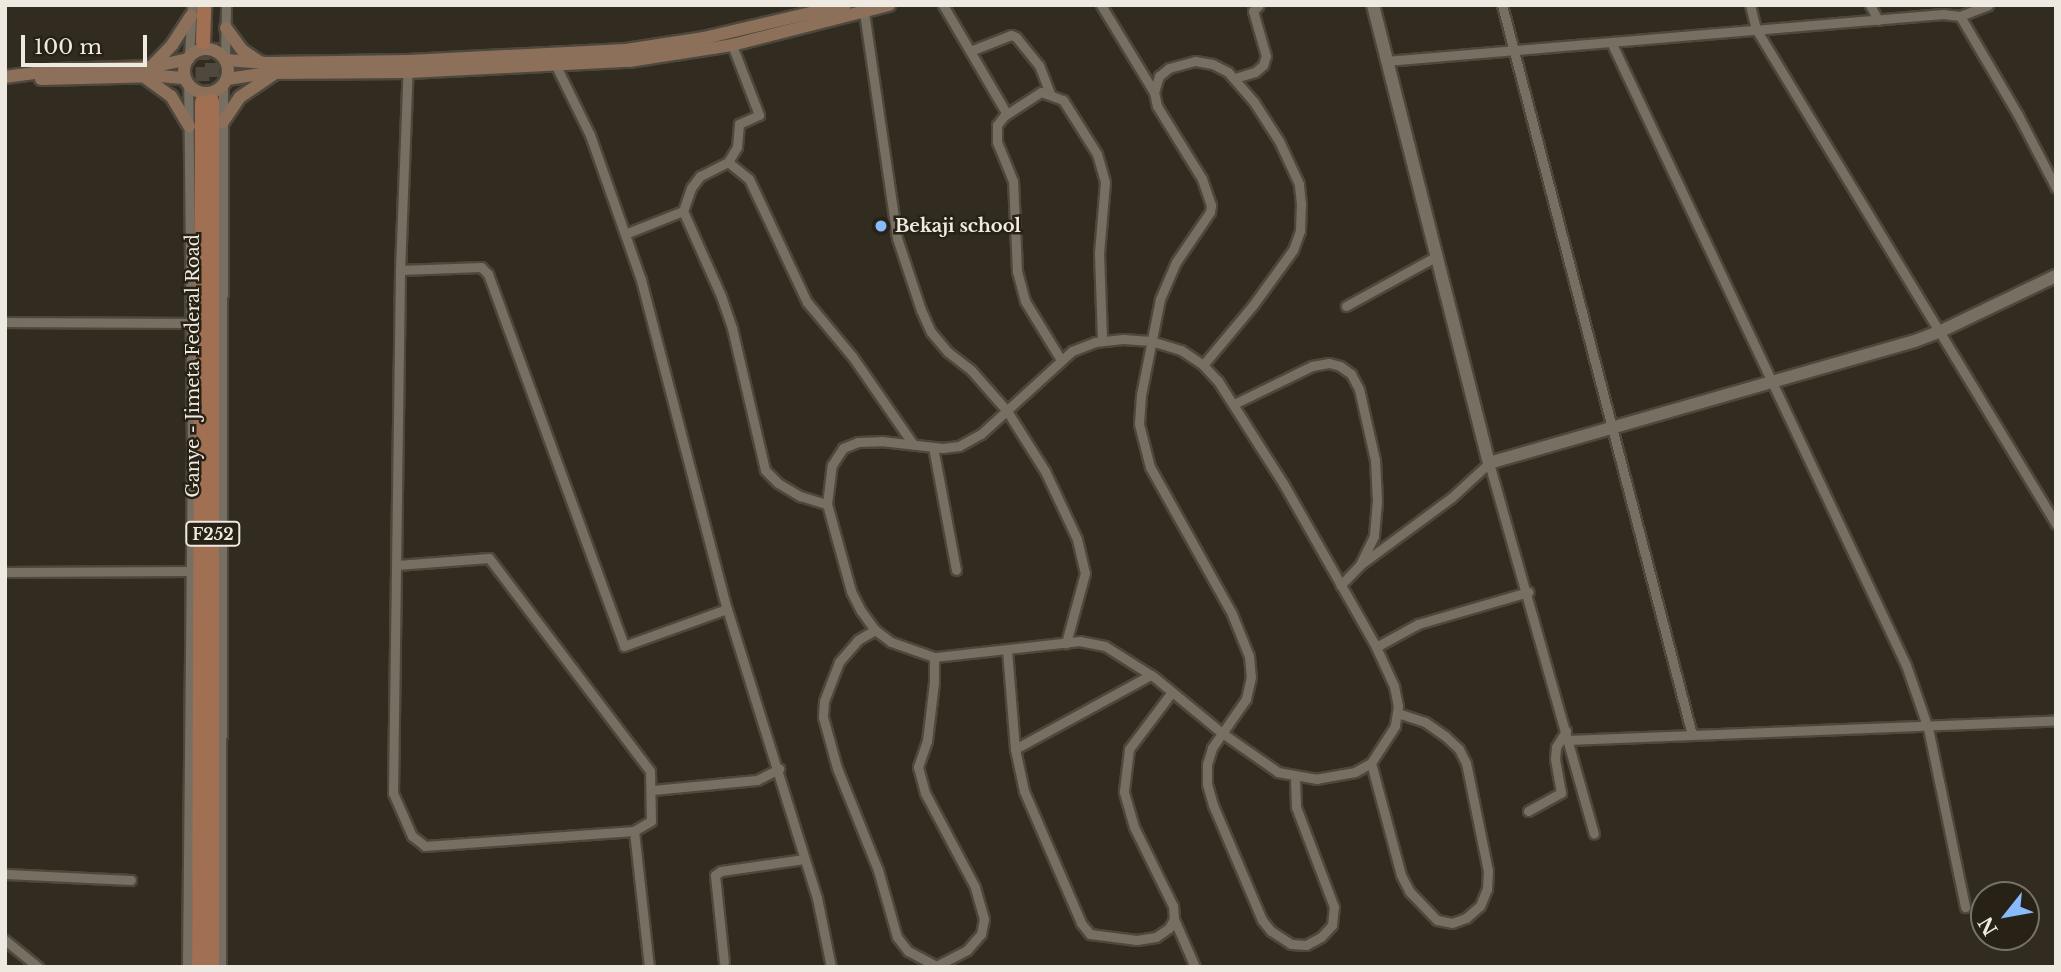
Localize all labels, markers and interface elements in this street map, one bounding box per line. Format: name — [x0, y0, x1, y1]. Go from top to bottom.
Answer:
scale bar — [24, 21, 150, 65]
text: 100 m — [34, 34, 102, 60]
place label: Bekaji school — [895, 215, 1021, 237]
marker: Bekaji school — [873, 218, 889, 234]
street label: Ganye - Jimeta Federal Road — [182, 234, 204, 498]
road number: F252 — [185, 522, 241, 547]
north arrow — [1970, 881, 2040, 951]
text: N — [1974, 912, 2003, 940]

